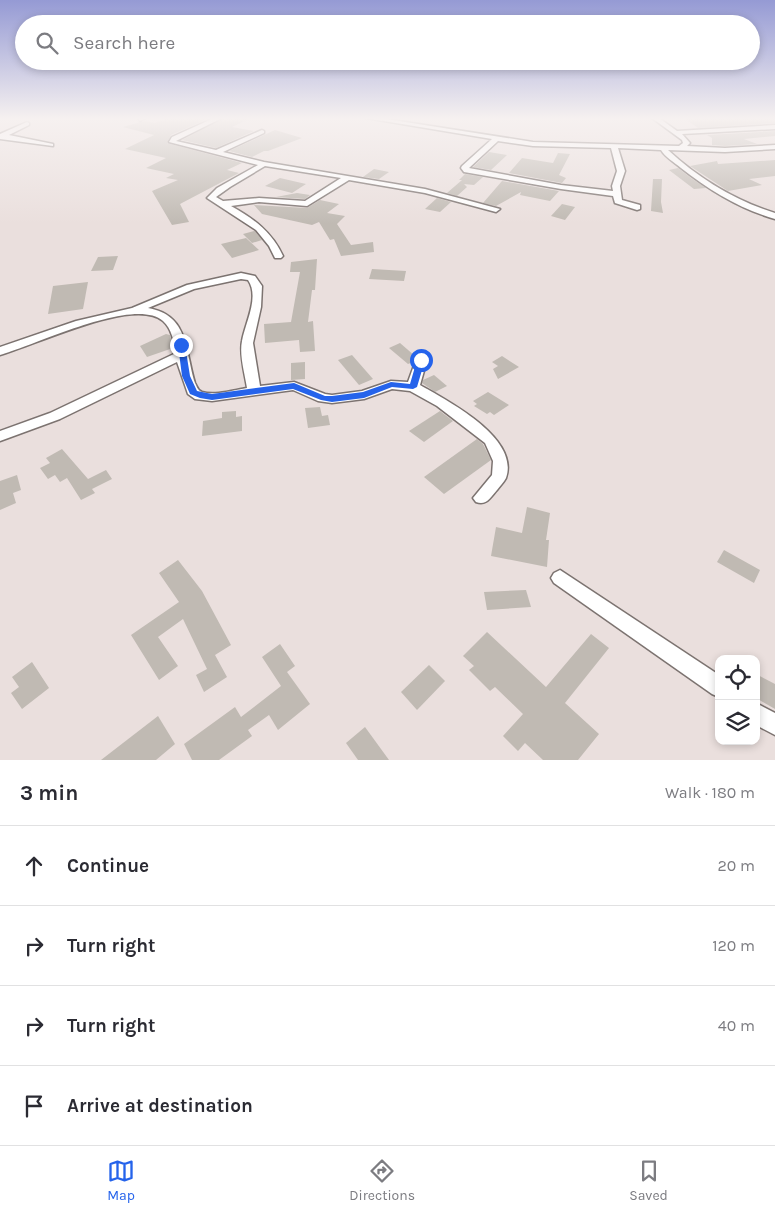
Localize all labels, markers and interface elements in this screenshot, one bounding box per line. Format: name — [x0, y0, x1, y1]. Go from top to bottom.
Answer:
search box — [15, 15, 760, 70]
icon: search — [33, 29, 61, 57]
text: Search here — [73, 32, 175, 54]
route end — [170, 334, 193, 357]
route start — [410, 349, 433, 372]
map controls — [715, 655, 760, 745]
button: locate — [715, 655, 760, 700]
button: layers — [715, 700, 760, 745]
text: 3 min — [20, 781, 78, 805]
text: Walk · 180 m — [665, 783, 755, 802]
icon: ahead — [20, 852, 48, 880]
text: Continue — [67, 855, 149, 877]
text: 20 m — [717, 856, 755, 875]
icon: right — [20, 932, 48, 960]
text: Turn right — [67, 935, 156, 957]
text: 120 m — [712, 936, 755, 955]
icon: right — [20, 1012, 48, 1040]
text: Turn right — [67, 1015, 156, 1037]
text: 40 m — [718, 1016, 755, 1035]
icon: arrive — [20, 1092, 48, 1120]
text: Arrive at destination — [67, 1095, 253, 1117]
tab: Map — [107, 1157, 135, 1204]
tab: Directions — [349, 1157, 415, 1204]
tab: Saved — [629, 1157, 668, 1204]

